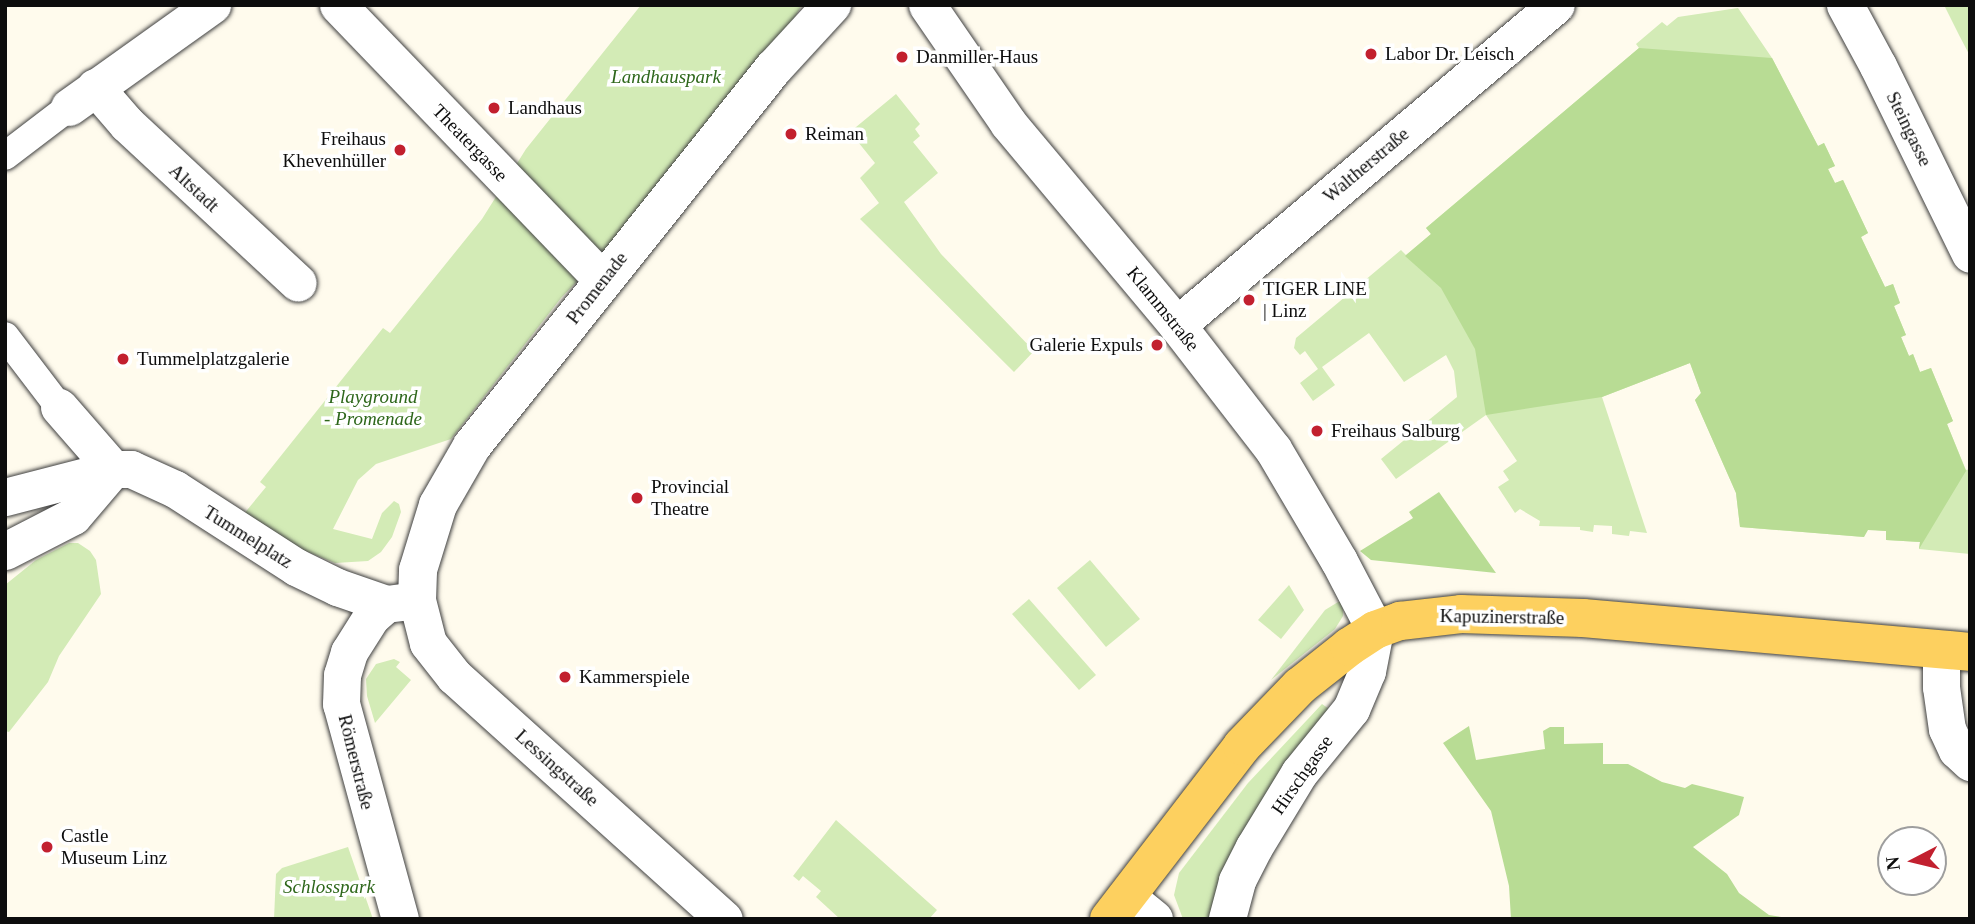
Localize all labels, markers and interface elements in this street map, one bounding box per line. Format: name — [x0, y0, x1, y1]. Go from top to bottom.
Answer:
place label: Labor Dr. Leisch — [1385, 43, 1514, 65]
place label: Danmiller-Haus — [916, 46, 1038, 68]
marker: Labor Dr. Leisch — [1363, 46, 1379, 62]
marker: Danmiller-Haus — [894, 49, 910, 65]
park label: Landhauspark — [611, 66, 721, 88]
street label: Steingasse — [1881, 88, 1937, 170]
place label: Landhaus — [508, 97, 582, 119]
street label: Theatergasse — [427, 100, 513, 186]
marker: Landhaus — [486, 100, 502, 116]
place label: Reiman — [805, 123, 864, 145]
street label: Waltherstraße — [1318, 123, 1414, 207]
marker: Reiman — [783, 126, 799, 142]
place label: Freihaus Khevenhüller — [283, 128, 386, 172]
marker: Freihaus Khevenhüller — [392, 142, 408, 158]
street label: Altstadt — [164, 159, 224, 217]
street label: Promenade — [562, 247, 632, 329]
street label: Klammstraße — [1122, 262, 1204, 356]
place label: TIGER LINE | Linz — [1263, 278, 1367, 322]
marker: TIGER LINE | Linz — [1241, 292, 1257, 308]
place label: Galerie Expuls — [1030, 334, 1143, 356]
marker: Galerie Expuls — [1149, 337, 1165, 353]
place label: Tummelplatzgalerie — [137, 348, 289, 370]
marker: Tummelplatzgalerie — [115, 351, 131, 367]
park label: Playground - Promenade — [324, 386, 422, 430]
place label: Freihaus Salburg — [1331, 420, 1460, 442]
marker: Freihaus Salburg — [1309, 423, 1325, 439]
place label: Provincial Theatre — [651, 476, 729, 520]
marker: Provincial Theatre — [629, 490, 645, 506]
street label: Tummelplatz — [199, 501, 297, 573]
street label: Kapuzinerstraße — [1440, 605, 1564, 629]
place label: Kammerspiele — [579, 666, 690, 688]
marker: Kammerspiele — [557, 669, 573, 685]
street label: Römerstraße — [333, 712, 379, 812]
street label: Lessingstraße — [511, 725, 603, 811]
street label: Hirschgasse — [1266, 731, 1338, 819]
place label: Castle Museum Linz — [61, 825, 167, 869]
north arrow — [1877, 826, 1947, 896]
marker: Castle Museum Linz — [39, 839, 55, 855]
text: N — [1881, 855, 1904, 871]
park label: Schlosspark — [283, 876, 375, 898]

